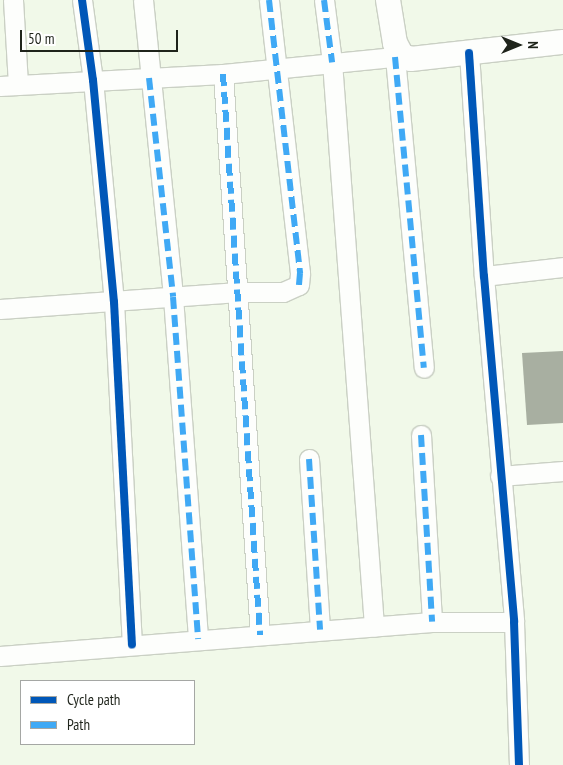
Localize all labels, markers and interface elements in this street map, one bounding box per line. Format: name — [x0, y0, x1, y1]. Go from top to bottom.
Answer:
scale bar — [22, 20, 180, 52]
north arrow — [493, 20, 543, 70]
text: 50 m — [28, 29, 54, 48]
text: N — [524, 41, 542, 49]
legend — [20, 680, 195, 745]
text: Cycle path — [67, 690, 120, 709]
text: Path — [67, 715, 90, 734]

